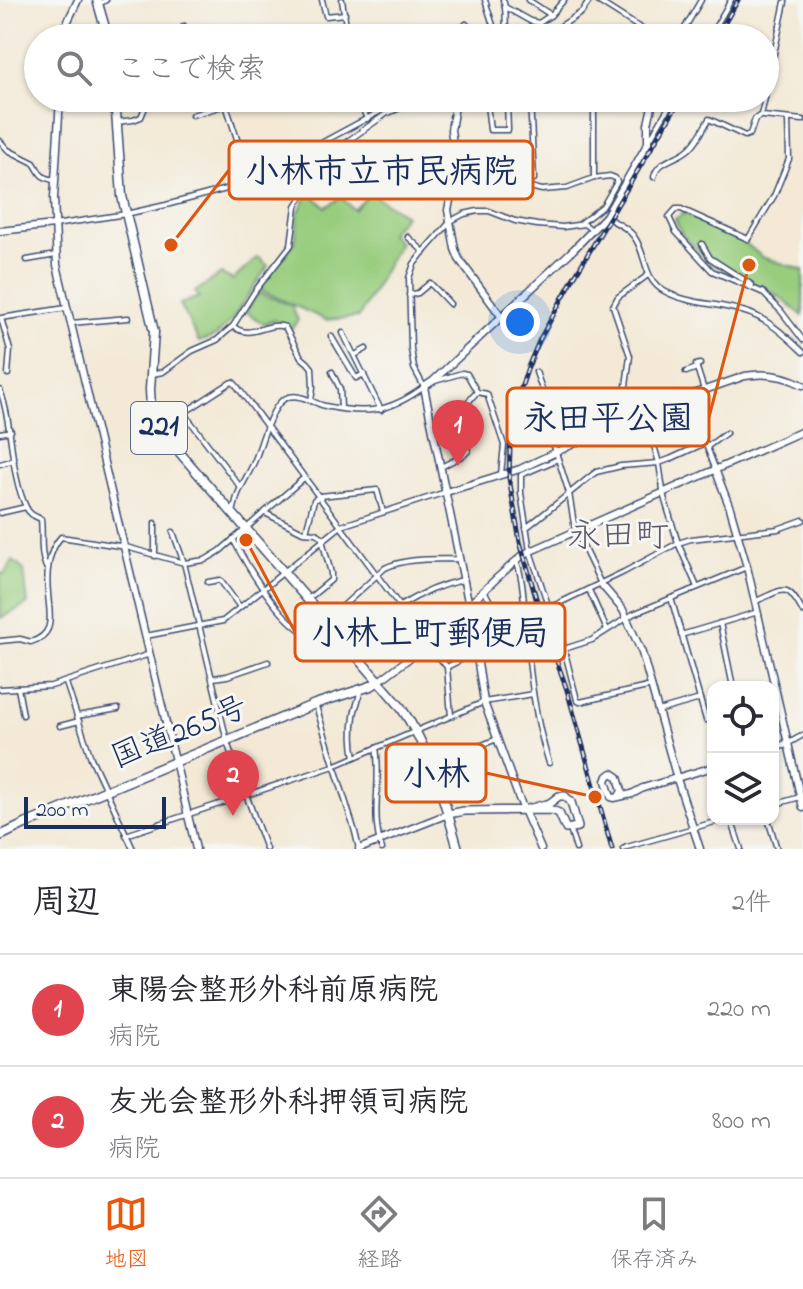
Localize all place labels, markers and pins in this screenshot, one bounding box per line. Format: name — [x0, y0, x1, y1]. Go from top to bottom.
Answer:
callout: 小林市立市民病院 — [229, 141, 533, 199]
callout: 永田平公園 — [507, 388, 709, 446]
pin: 1 — [432, 400, 484, 466]
callout: 小林上町郵便局 — [295, 603, 565, 661]
callout: 小林 — [386, 744, 486, 802]
pin: 2 — [207, 750, 259, 816]

